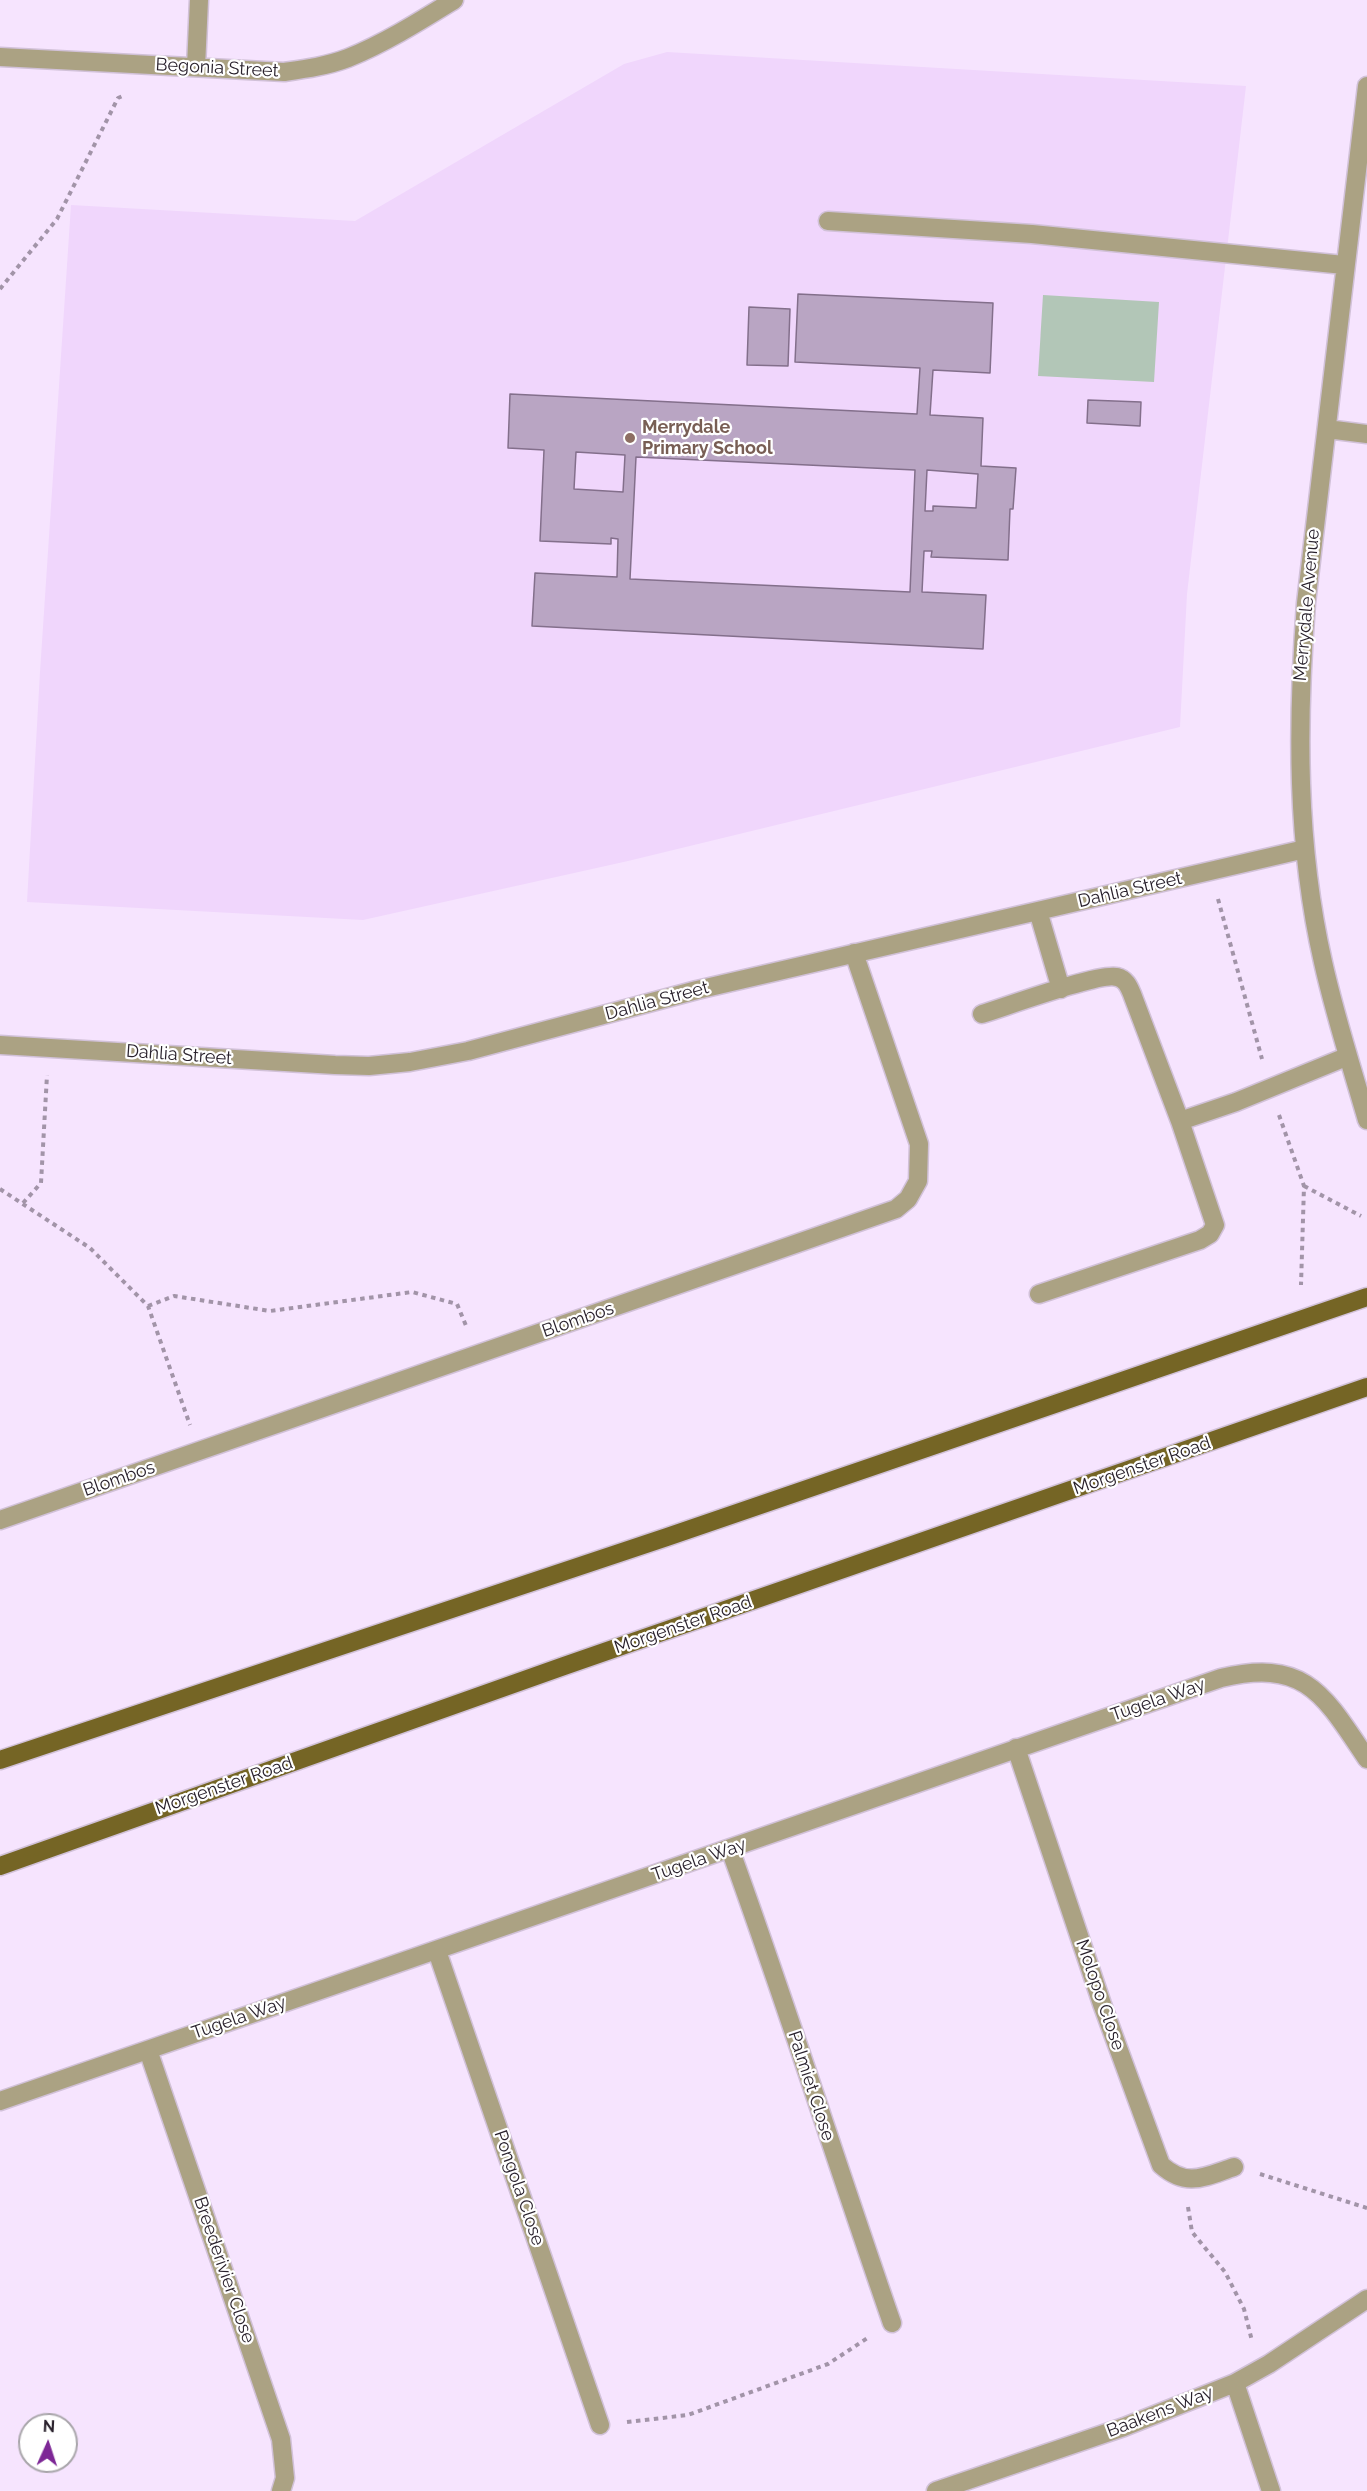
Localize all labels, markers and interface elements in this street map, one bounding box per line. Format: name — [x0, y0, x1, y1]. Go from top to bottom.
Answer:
street label: Begonia Street — [155, 54, 279, 82]
place label: Merrydale Primary School — [642, 417, 773, 460]
marker: Merrydale Primary School — [623, 431, 637, 445]
street label: Merrydale Avenue — [1290, 528, 1324, 682]
street label: Dahlia Street — [1076, 868, 1184, 912]
street label: Dahlia Street — [603, 977, 711, 1025]
street label: Dahlia Street — [125, 1041, 233, 1069]
street label: Blombos — [539, 1298, 617, 1342]
street label: Morgenster Road — [1070, 1432, 1214, 1500]
street label: Blombos — [80, 1457, 158, 1501]
street label: Morgenster Road — [611, 1591, 755, 1659]
street label: Tugela Way — [1108, 1674, 1208, 1726]
street label: Morgenster Road — [152, 1752, 296, 1820]
street label: Tugela Way — [649, 1834, 749, 1886]
street label: Molopo Close — [1071, 1937, 1129, 2053]
street label: Tugela Way — [189, 1992, 289, 2044]
street label: Palmiet Close — [783, 2028, 839, 2144]
street label: Pongola Close — [489, 2127, 549, 2249]
street label: Breederivier Close — [189, 2194, 259, 2346]
street label: Baakens Way — [1104, 2382, 1216, 2442]
north arrow — [18, 2413, 78, 2473]
text: N — [42, 2417, 55, 2436]

